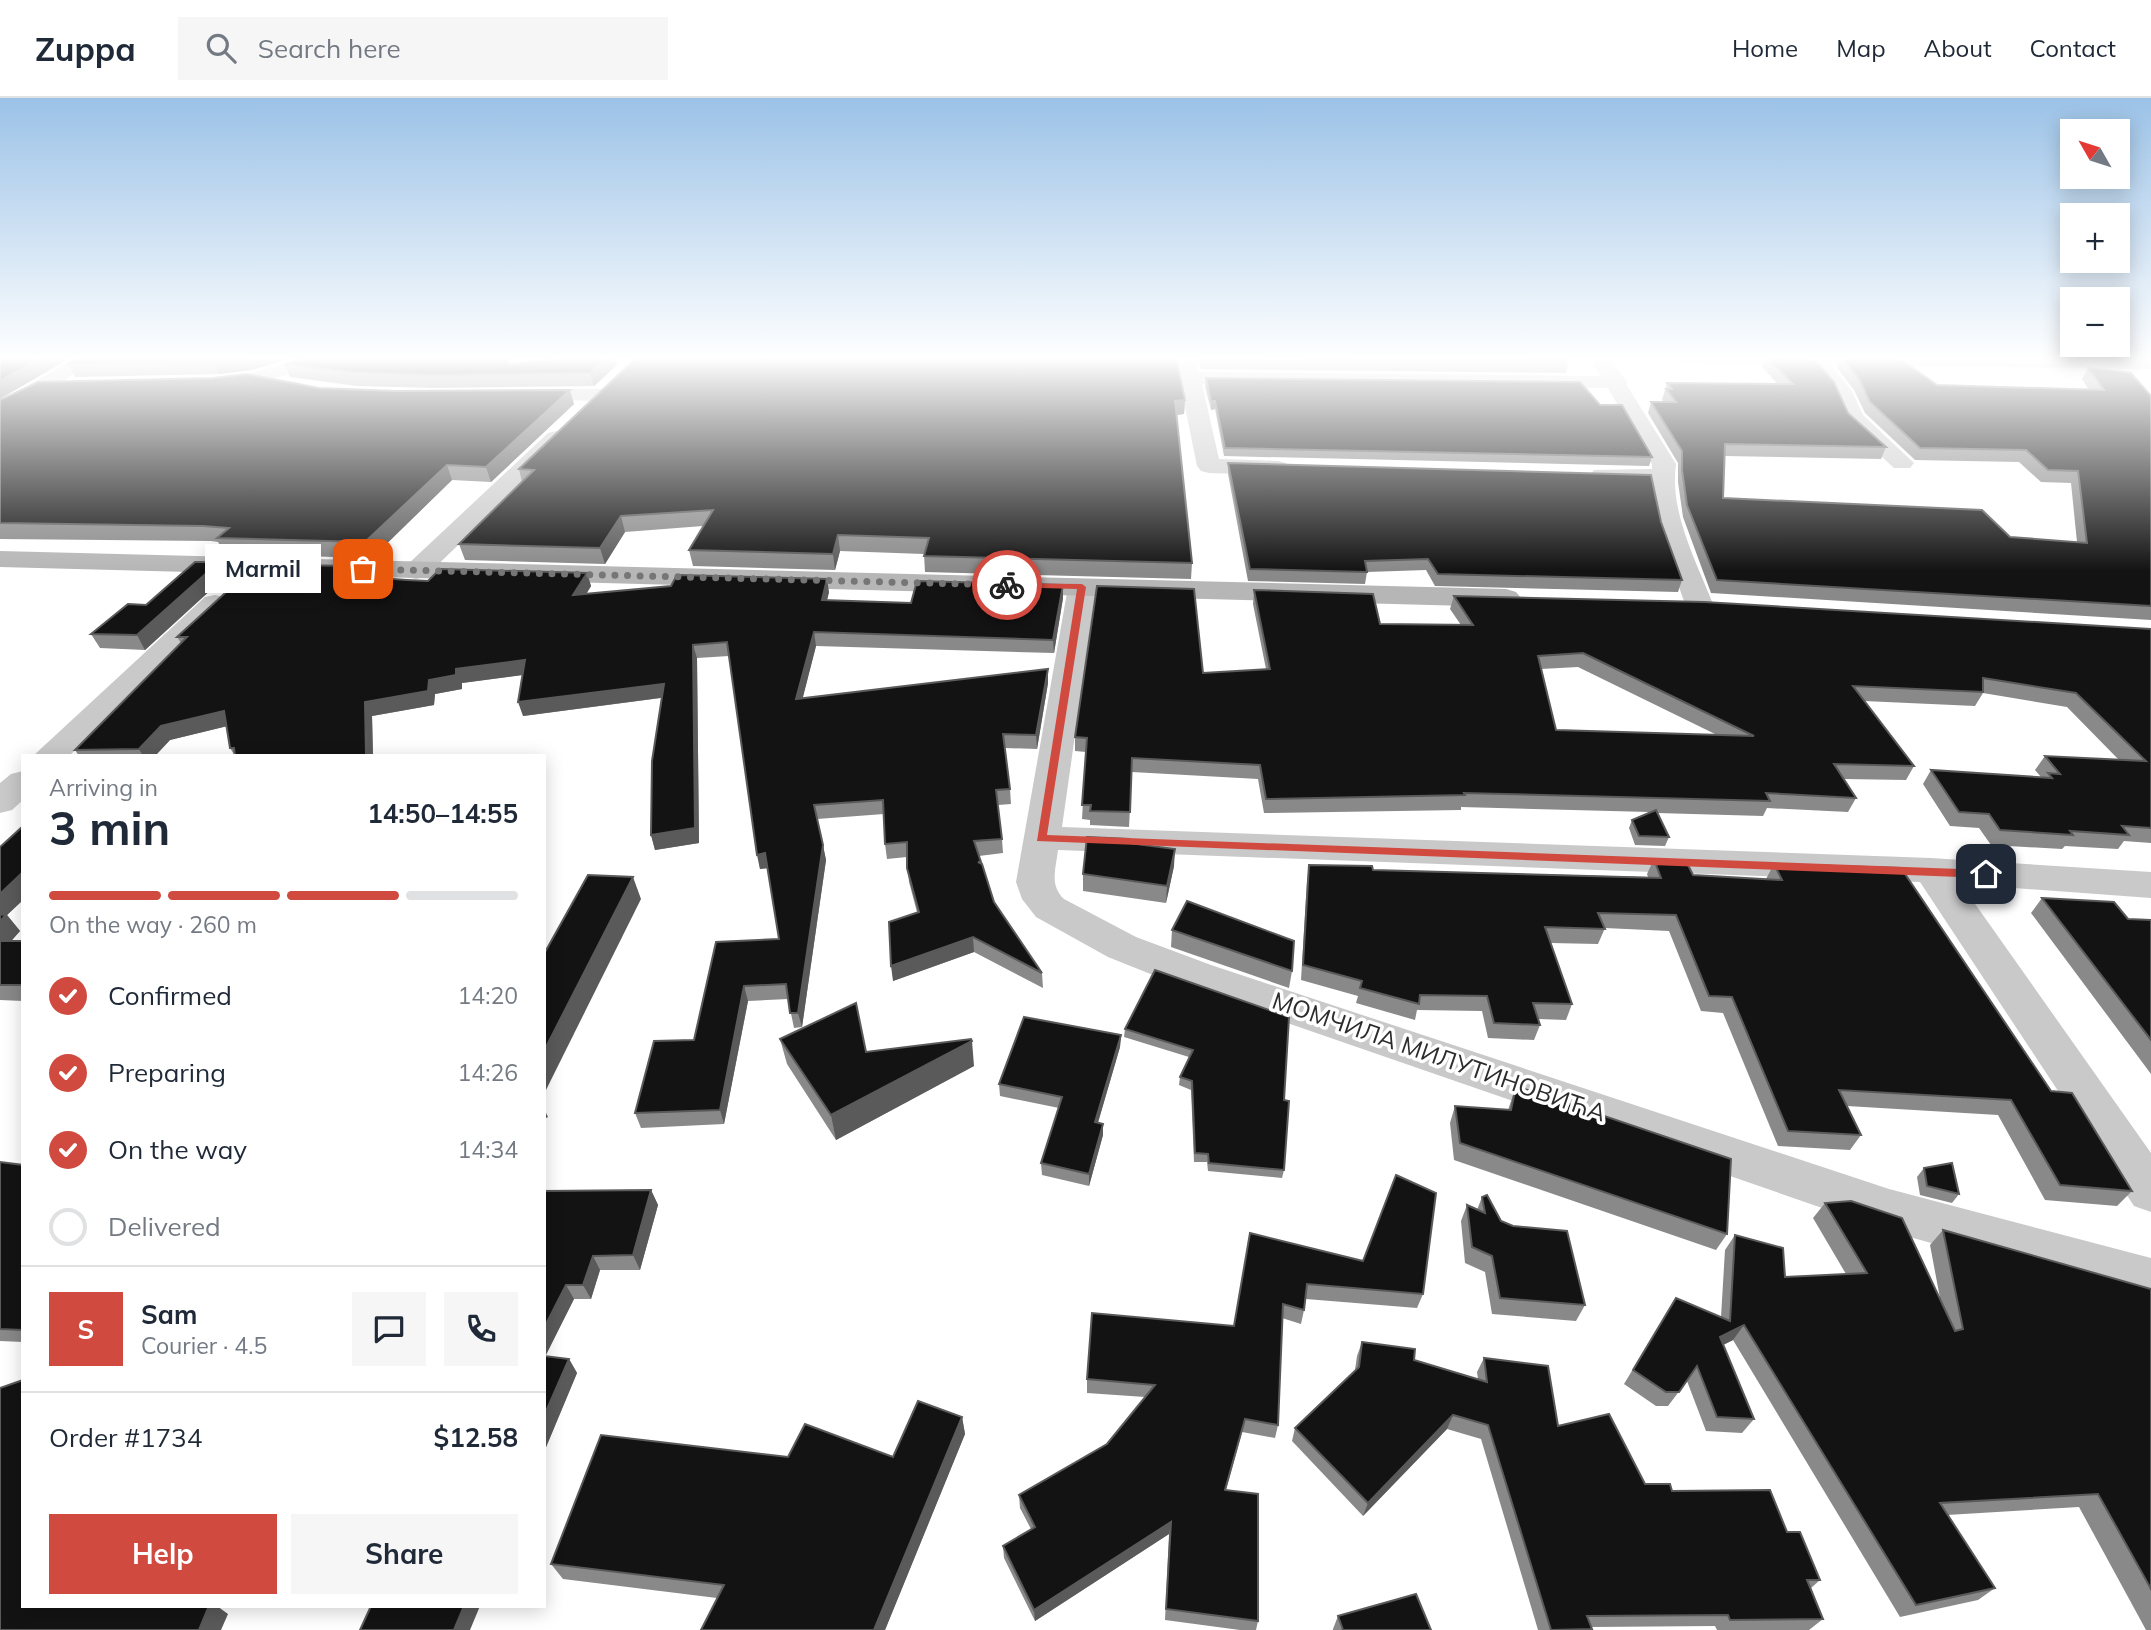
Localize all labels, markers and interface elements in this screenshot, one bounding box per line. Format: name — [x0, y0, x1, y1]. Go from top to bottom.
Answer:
search box — [178, 17, 668, 80]
text: Zuppa — [35, 28, 136, 69]
icon: search — [202, 29, 240, 67]
text: Search here — [258, 32, 401, 65]
text: Home — [1732, 33, 1798, 63]
text: Map — [1836, 33, 1886, 63]
text: About — [1924, 33, 1992, 63]
text: Contact — [2030, 33, 2116, 63]
north arrow — [2060, 119, 2130, 189]
map controls — [2060, 119, 2130, 357]
button: + — [2060, 203, 2130, 273]
button: − — [2060, 287, 2130, 357]
pin — [333, 539, 393, 599]
callout: Marmil — [205, 545, 321, 594]
icon: bag — [344, 550, 382, 588]
courier — [972, 550, 1042, 620]
text: Marmil — [225, 554, 301, 583]
icon: bike — [988, 566, 1026, 604]
text: Arriving in — [49, 773, 158, 802]
text: 14:50–14:55 — [367, 797, 518, 830]
text: 3 min — [49, 799, 170, 857]
pin — [1956, 844, 2016, 904]
icon: home — [1967, 855, 2005, 893]
text: On the way · 260 m — [49, 910, 257, 939]
icon: check — [49, 977, 87, 1015]
text: Confirmed — [108, 979, 232, 1012]
text: 14:20 — [458, 981, 518, 1010]
street label: МОМЧИЛА МИЛУТИНОВИЋА — [1268, 985, 1611, 1128]
icon: check — [49, 1054, 87, 1092]
text: Preparing — [108, 1056, 226, 1089]
text: 14:26 — [458, 1058, 518, 1087]
icon: check — [49, 1131, 87, 1169]
text: On the way — [108, 1133, 247, 1166]
text: 14:34 — [458, 1135, 518, 1164]
text: Delivered — [108, 1210, 221, 1243]
button: chat — [352, 1292, 426, 1366]
button: phone — [444, 1292, 518, 1366]
text: Sam — [141, 1298, 197, 1331]
text: S — [78, 1313, 94, 1346]
text: Courier · 4.5 — [141, 1331, 267, 1360]
text: Order #1734 — [49, 1421, 202, 1454]
text: $12.58 — [434, 1421, 518, 1454]
button: Help — [49, 1514, 277, 1594]
button: Share — [291, 1514, 518, 1594]

